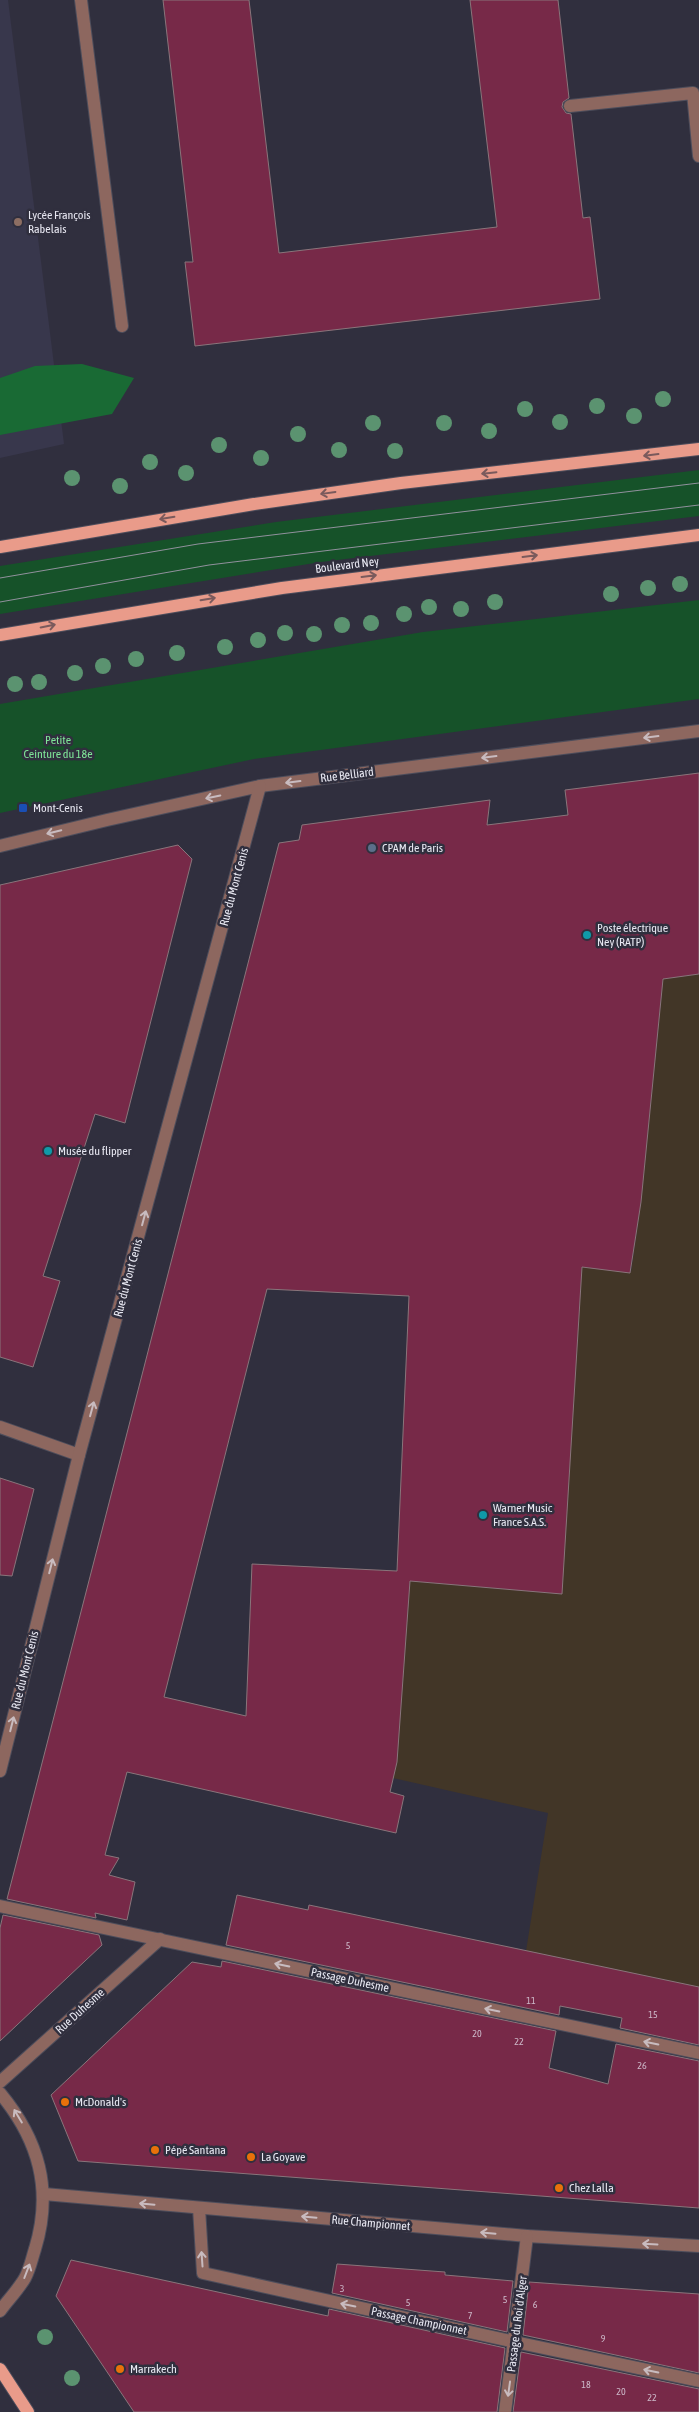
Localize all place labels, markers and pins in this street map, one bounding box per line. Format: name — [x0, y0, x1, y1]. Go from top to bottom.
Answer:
place label: Lycée François Rabelais — [28, 208, 90, 236]
marker: Lycée François Rabelais — [12, 216, 24, 228]
place label: Mont-Cenis — [33, 801, 83, 815]
marker: Mont-Cenis — [17, 802, 29, 814]
place label: CPAM de Paris — [382, 841, 443, 855]
marker: CPAM de Paris — [366, 842, 378, 854]
place label: Poste électrique Ney (RATP) — [597, 921, 668, 949]
marker: Poste électrique Ney (RATP) — [581, 929, 593, 941]
place label: Musée du flipper — [58, 1144, 132, 1158]
marker: Musée du flipper — [42, 1145, 54, 1157]
place label: Warner Music France S.A.S. — [493, 1501, 553, 1529]
marker: Warner Music France S.A.S. — [477, 1509, 489, 1521]
place label: McDonald's — [75, 2095, 126, 2109]
marker: McDonald's — [59, 2096, 71, 2108]
place label: Pépé Santana — [165, 2143, 226, 2157]
marker: Pépé Santana — [149, 2144, 161, 2156]
place label: La Goyave — [261, 2150, 305, 2164]
marker: La Goyave — [245, 2151, 257, 2163]
place label: Chez Lalla — [569, 2181, 614, 2195]
marker: Chez Lalla — [553, 2182, 565, 2194]
place label: Marrakech — [130, 2362, 177, 2376]
marker: Marrakech — [114, 2363, 126, 2375]

